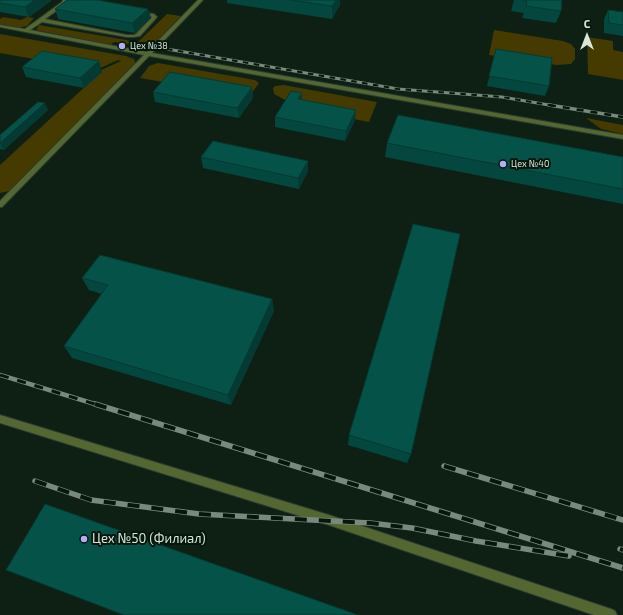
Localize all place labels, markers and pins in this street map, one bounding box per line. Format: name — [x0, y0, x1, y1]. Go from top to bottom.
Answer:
marker: Цех №38 — [117, 41, 127, 51]
place label: Цех №38 — [130, 41, 168, 51]
marker: Цех №40 — [498, 159, 508, 169]
place label: Цех №40 — [511, 159, 549, 169]
place label: Цех №50 (Филиал) — [92, 531, 206, 547]
marker: Цех №50 (Филиал) — [79, 534, 89, 544]

